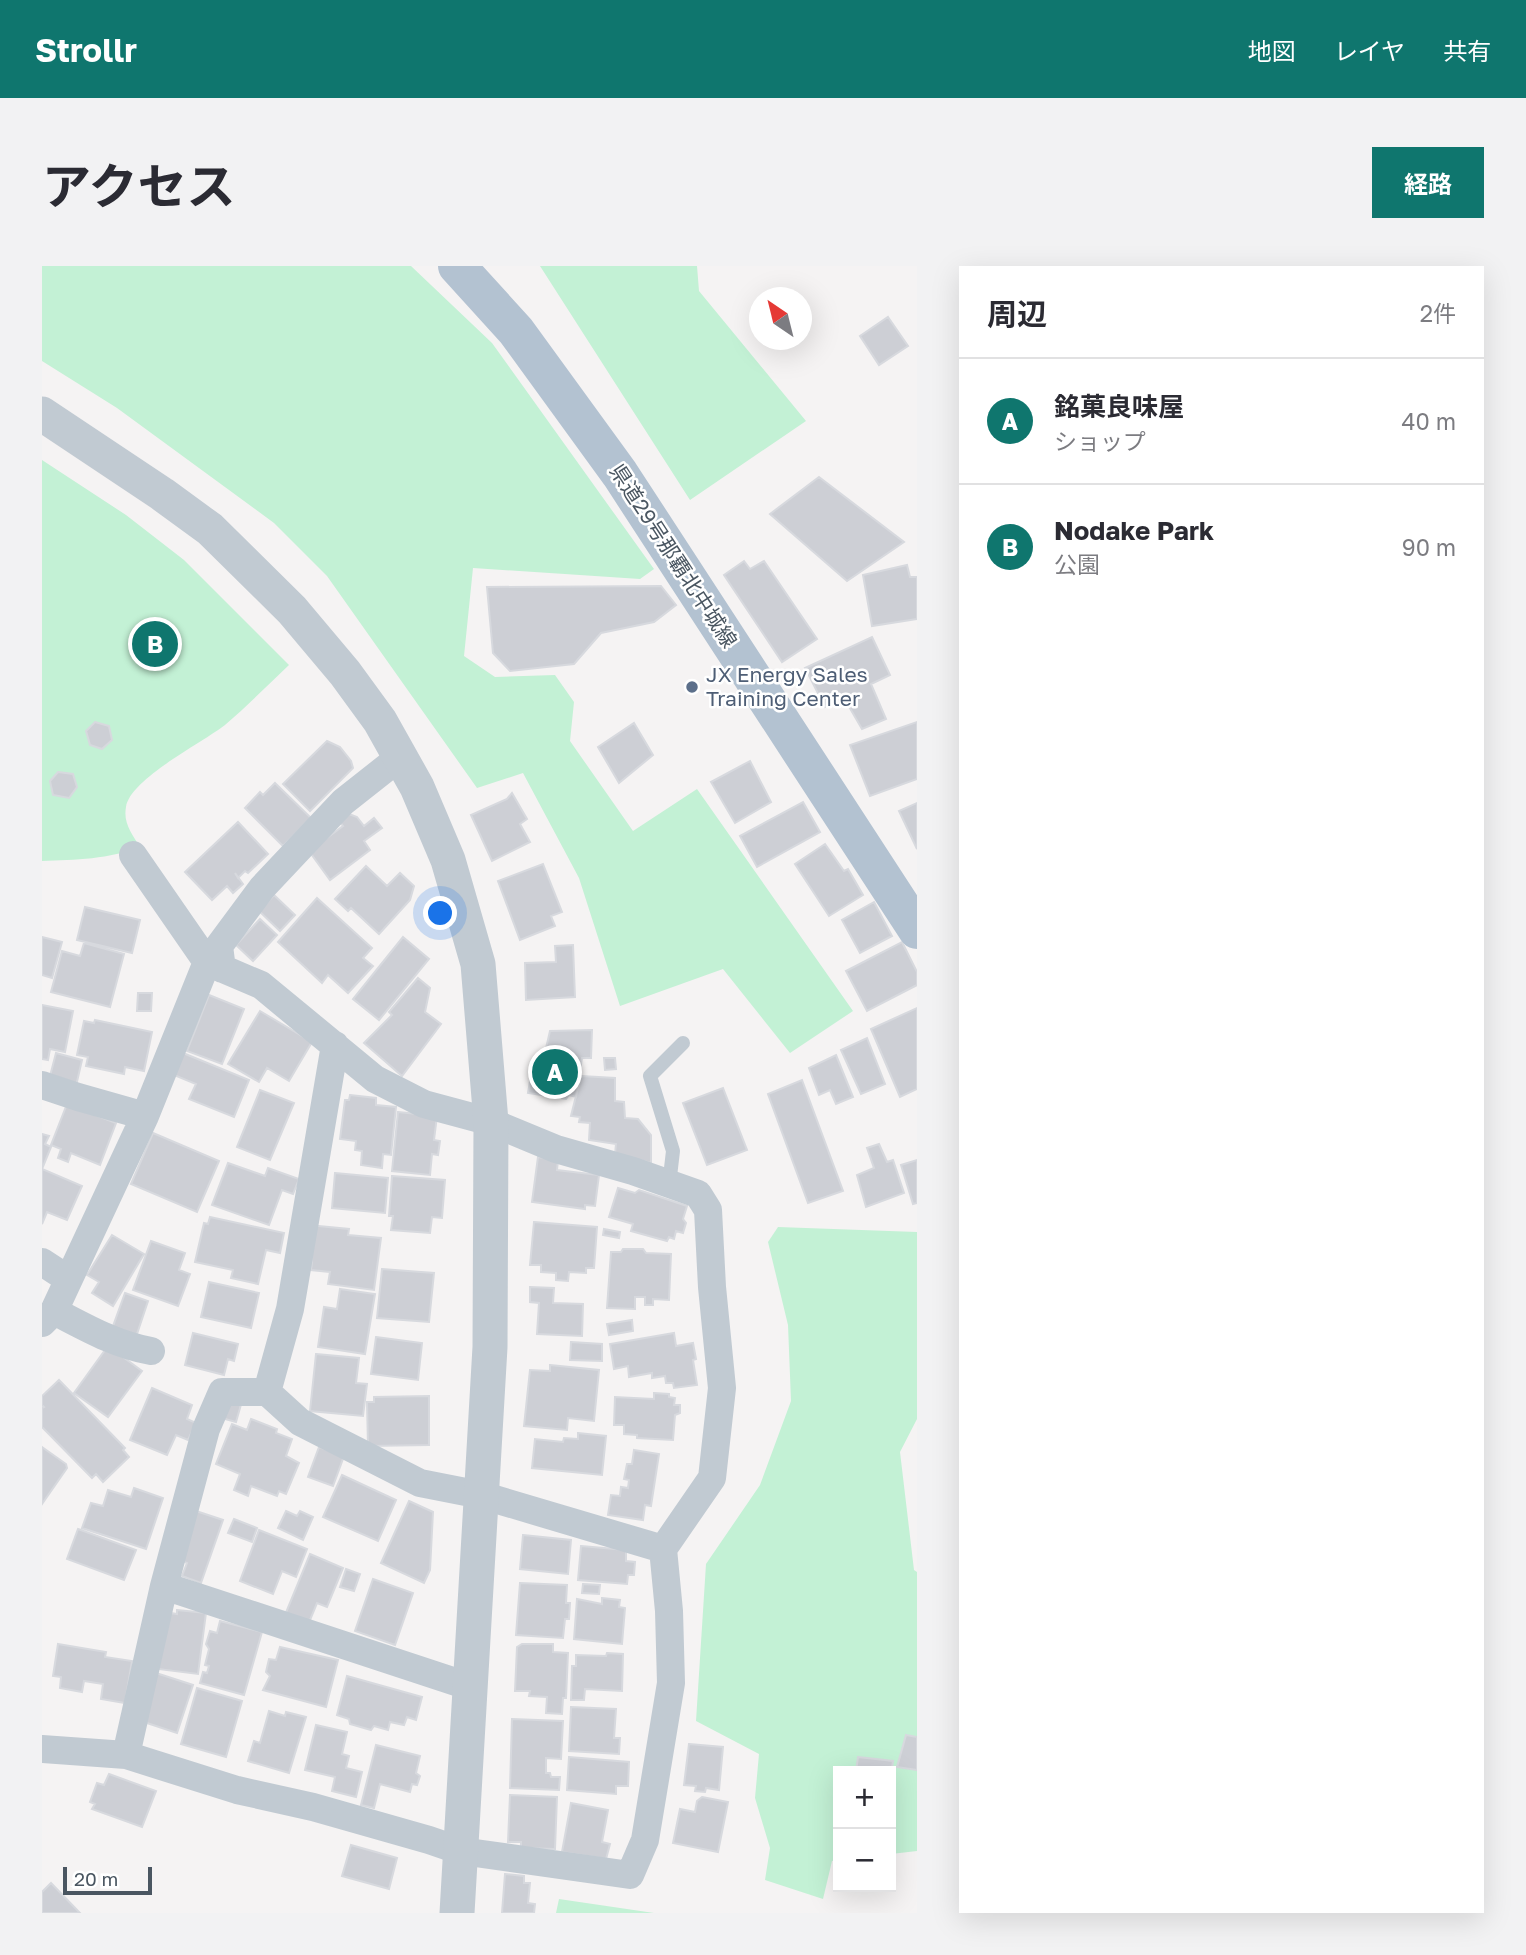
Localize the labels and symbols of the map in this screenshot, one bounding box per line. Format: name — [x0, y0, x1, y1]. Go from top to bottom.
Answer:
north arrow — [749, 287, 812, 350]
street label: 県道29号那覇北中城線 — [605, 459, 743, 652]
pin: B — [132, 618, 178, 670]
place label: JX Energy Sales Training Center — [706, 661, 868, 711]
marker: JX Energy Sales Training Center — [684, 679, 700, 695]
your location — [423, 896, 457, 930]
pin: A — [532, 1046, 578, 1098]
scale bar — [63, 1864, 152, 1896]

